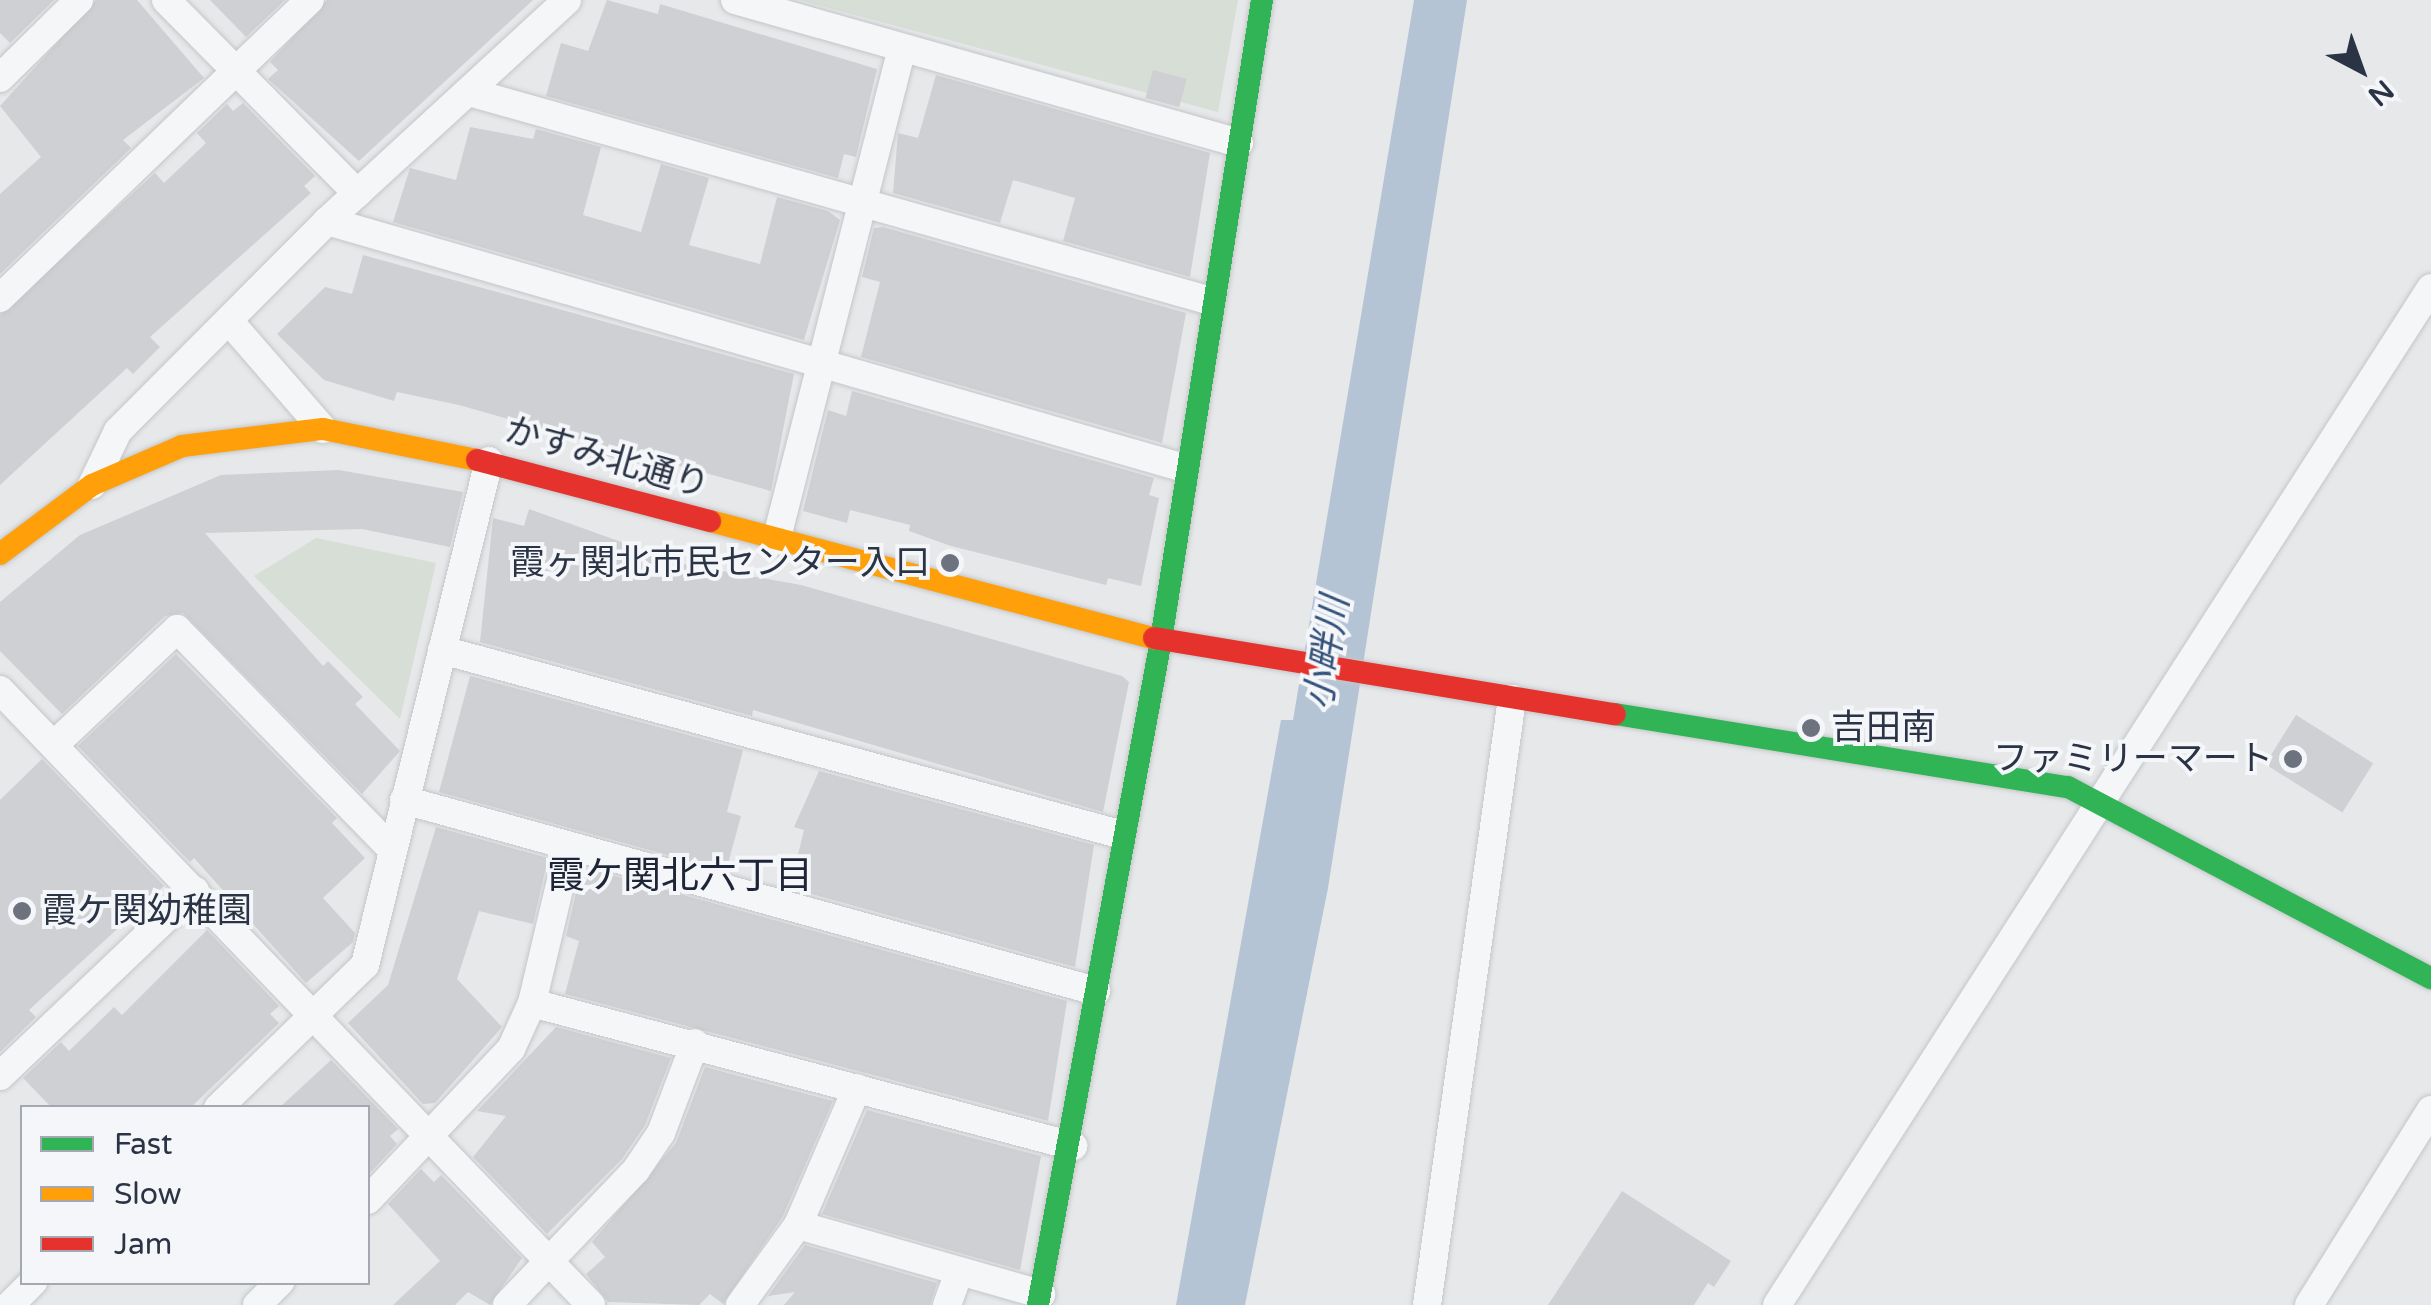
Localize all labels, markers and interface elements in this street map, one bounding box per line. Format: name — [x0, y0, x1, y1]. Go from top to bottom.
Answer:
north arrow — [2311, 20, 2411, 120]
text: N — [2361, 72, 2400, 113]
street label: かすみ北通り — [500, 409, 714, 507]
place label: 霞ヶ関北市民センター入口 — [510, 542, 930, 584]
marker: 霞ヶ関北市民センター入口 — [939, 552, 961, 574]
water label: 小畔川 — [1297, 593, 1359, 713]
place label: 吉田南 — [1831, 707, 1936, 749]
marker: 吉田南 — [1800, 717, 1822, 739]
place label: ファミリーマート — [1993, 738, 2273, 780]
marker: ファミリーマート — [2282, 748, 2304, 770]
district label: 霞ケ関北六丁目 — [547, 854, 813, 900]
place label: 霞ケ関幼稚園 — [42, 890, 252, 932]
marker: 霞ケ関幼稚園 — [11, 900, 33, 922]
legend — [20, 1105, 370, 1285]
text: Fast — [114, 1126, 173, 1163]
text: Slow — [114, 1176, 182, 1213]
text: Jam — [114, 1226, 172, 1263]

